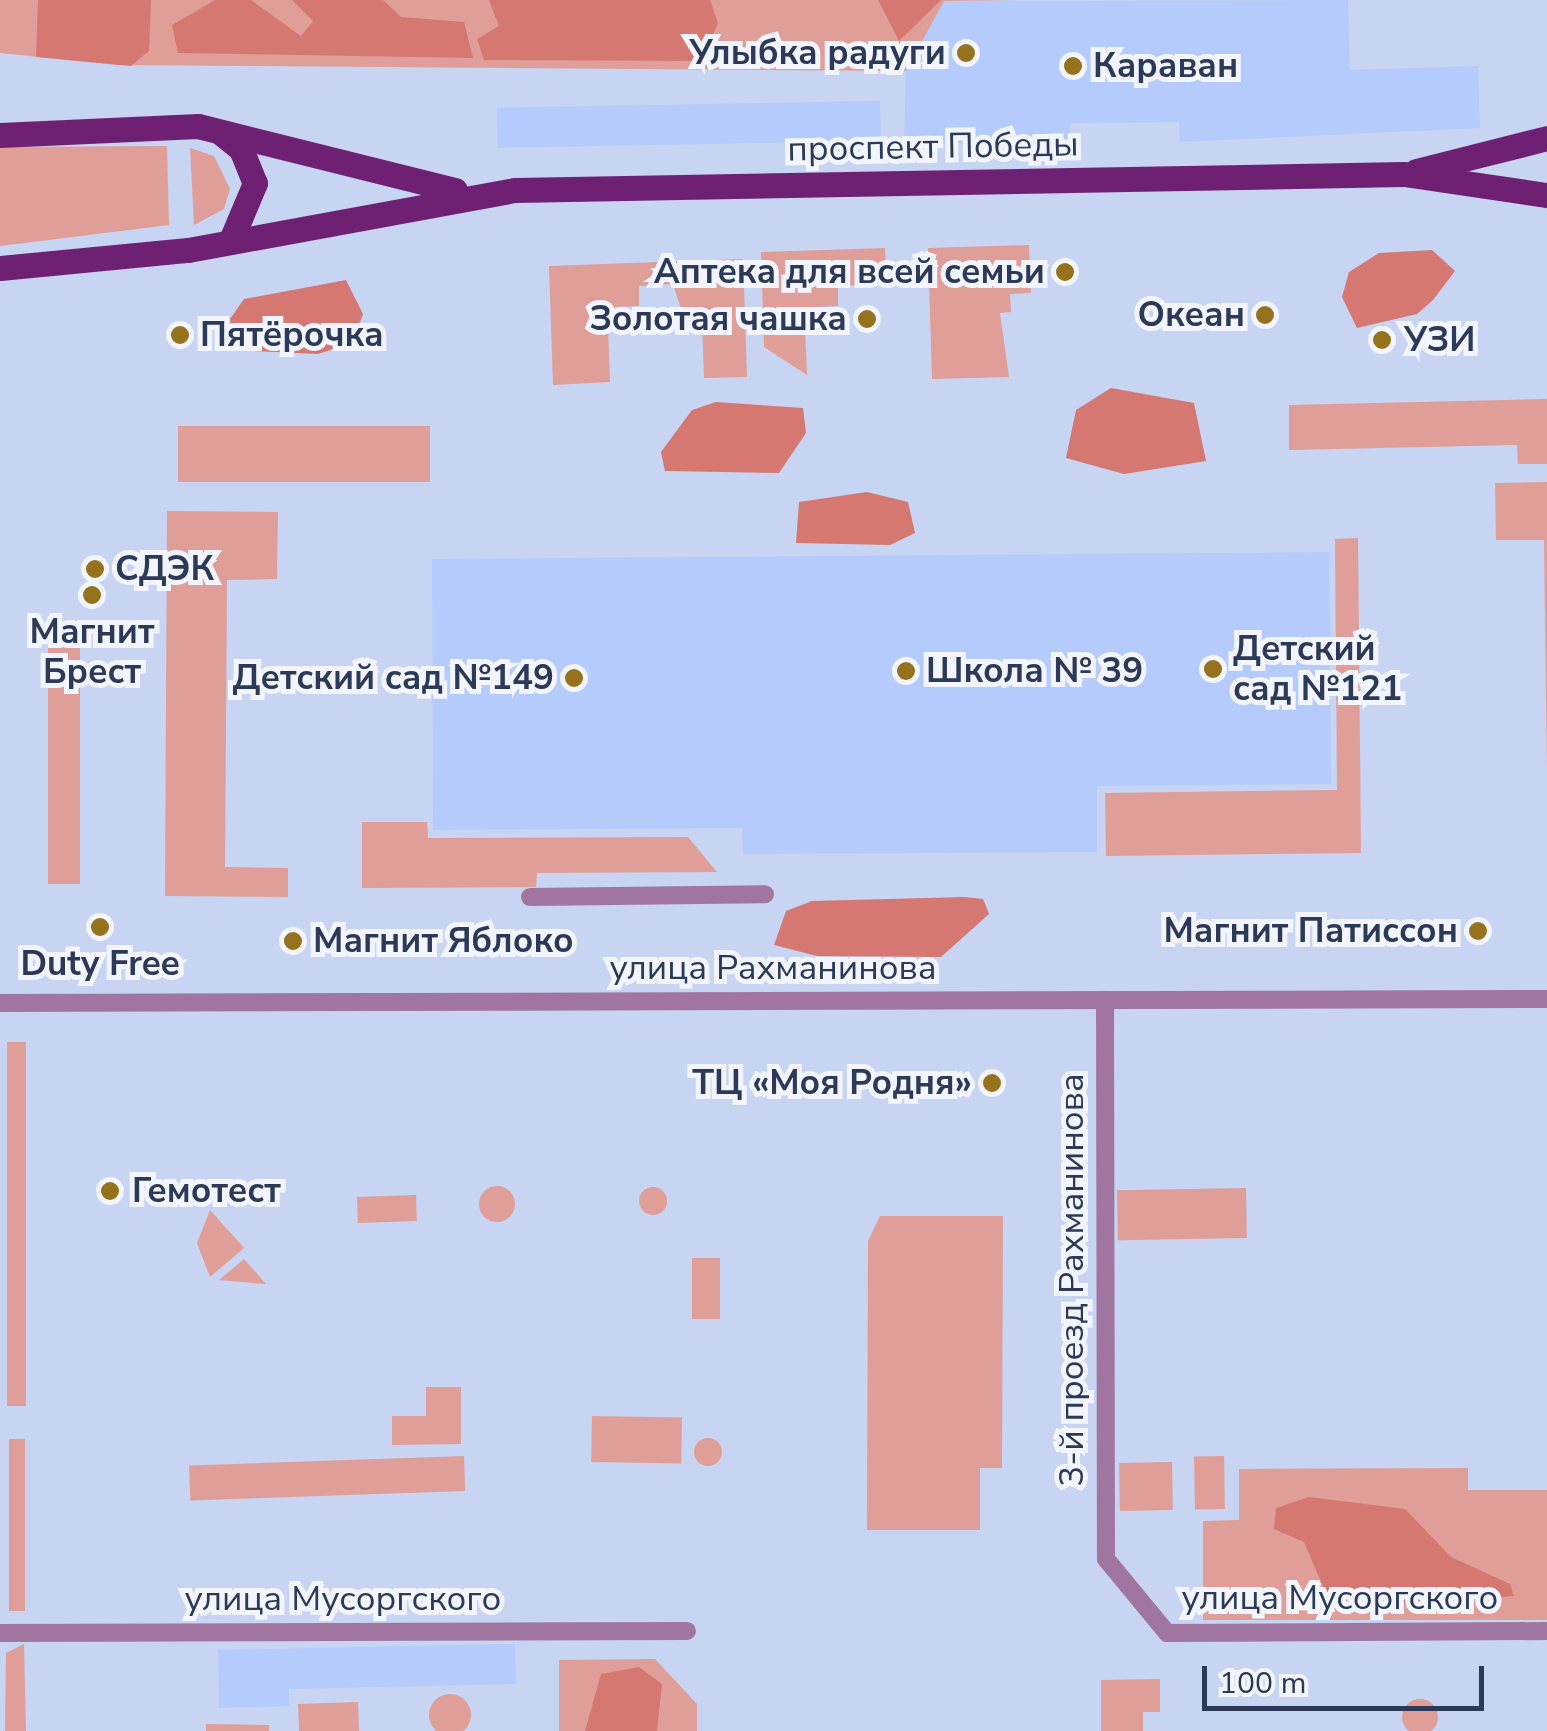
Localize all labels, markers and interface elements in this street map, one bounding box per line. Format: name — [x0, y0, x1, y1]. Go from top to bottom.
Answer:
place label: Улыбка радуги — [690, 32, 946, 74]
marker: Улыбка радуги — [955, 42, 977, 64]
place label: Караван — [1093, 45, 1238, 87]
marker: Караван — [1062, 55, 1084, 77]
street label: проспект Победы — [787, 123, 1079, 171]
place label: Аптека для всей семьи — [654, 251, 1045, 293]
marker: Аптека для всей семьи — [1054, 261, 1076, 283]
place label: Океан — [1138, 294, 1245, 336]
place label: Золотая чашка — [590, 298, 847, 340]
marker: Океан — [1254, 304, 1276, 326]
marker: Золотая чашка — [856, 308, 878, 330]
place label: Пятёрочка — [200, 314, 384, 356]
place label: УЗИ — [1404, 319, 1475, 361]
marker: Пятёрочка — [169, 324, 191, 346]
marker: УЗИ — [1369, 327, 1395, 353]
place label: СДЭК — [115, 548, 214, 590]
marker: СДЭК — [84, 558, 106, 580]
marker: Магнит Брест — [81, 584, 103, 606]
place label: Магнит Брест — [30, 611, 154, 693]
place label: Детский сад №121 — [1233, 628, 1402, 710]
place label: Школа № 39 — [926, 650, 1143, 692]
place label: Детский сад №149 — [233, 657, 554, 699]
marker: Детский сад №121 — [1202, 658, 1224, 680]
marker: Школа № 39 — [895, 660, 917, 682]
marker: Детский сад №149 — [563, 667, 585, 689]
place label: Магнит Патиссон — [1163, 910, 1458, 952]
marker: Duty Free — [89, 916, 111, 938]
place label: Магнит Яблоко — [313, 920, 574, 962]
marker: Магнит Патиссон — [1467, 920, 1489, 942]
marker: Магнит Яблоко — [282, 930, 304, 952]
place label: Duty Free — [20, 943, 180, 985]
street label: улица Рахманинова — [609, 947, 937, 989]
place label: ТЦ «Моя Родня» — [692, 1062, 972, 1104]
marker: ТЦ «Моя Родня» — [981, 1072, 1003, 1094]
street label: 3-й проезд Рахманинова — [1051, 1073, 1093, 1487]
place label: Гемотест — [132, 1170, 281, 1212]
marker: Гемотест — [97, 1178, 123, 1204]
street label: улица Мусоргского — [1182, 1577, 1498, 1619]
street label: улица Мусоргского — [185, 1578, 501, 1620]
scale bar — [1207, 1646, 1490, 1708]
text: 100 m — [1219, 1663, 1306, 1704]

